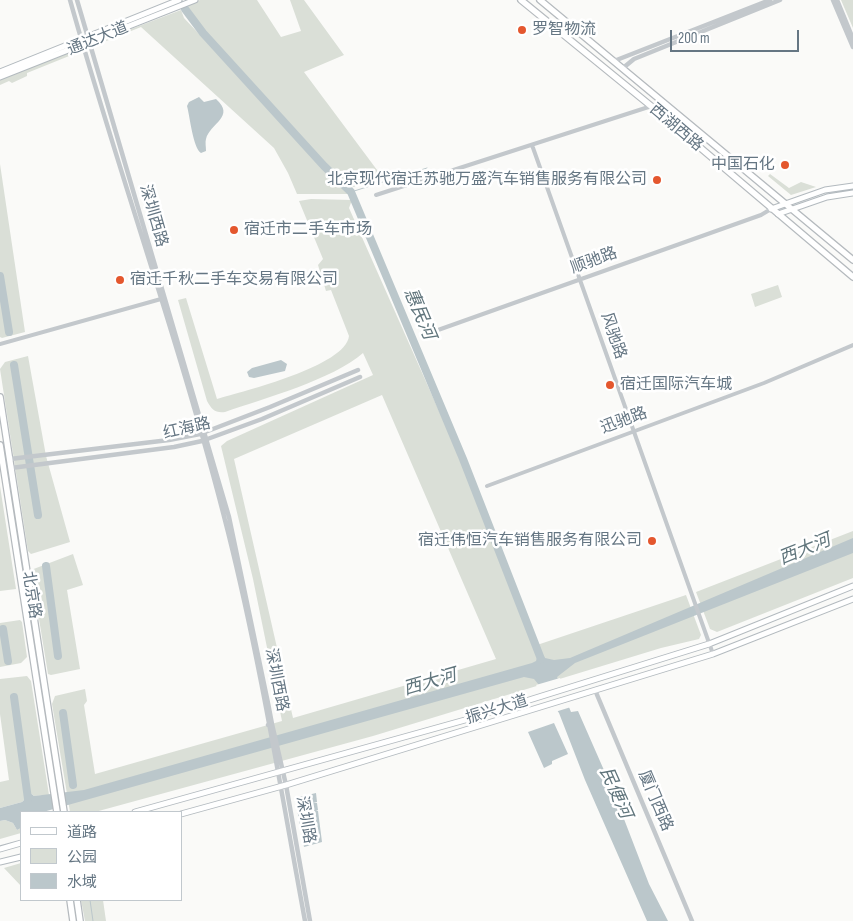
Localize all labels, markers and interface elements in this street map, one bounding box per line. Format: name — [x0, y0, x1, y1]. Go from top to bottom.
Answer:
street label: 通达大道 — [65, 18, 131, 60]
place label: 罗智物流 — [532, 20, 596, 40]
scale bar — [673, 20, 802, 52]
marker: 罗智物流 — [516, 24, 528, 36]
text: 200 m — [678, 29, 710, 48]
street label: 西湖西路 — [645, 100, 707, 156]
place label: 中国石化 — [711, 155, 775, 175]
marker: 中国石化 — [779, 159, 791, 171]
place label: 北京现代宿迁苏驰万盛汽车销售服务有限公司 — [327, 170, 647, 190]
marker: 北京现代宿迁苏驰万盛汽车销售服务有限公司 — [651, 174, 663, 186]
street label: 深圳西路 — [135, 183, 171, 249]
place label: 宿迁市二手车市场 — [244, 220, 372, 240]
marker: 宿迁市二手车市场 — [228, 224, 240, 236]
street label: 顺驰路 — [568, 244, 620, 278]
place label: 宿迁千秋二手车交易有限公司 — [130, 270, 338, 290]
marker: 宿迁千秋二手车交易有限公司 — [114, 274, 126, 286]
water label: 惠民河 — [399, 285, 439, 343]
street label: 风驰路 — [596, 310, 630, 362]
place label: 宿迁国际汽车城 — [620, 375, 732, 395]
marker: 宿迁国际汽车城 — [604, 379, 616, 391]
street label: 迅驰路 — [598, 404, 650, 438]
street label: 红海路 — [161, 414, 213, 444]
water label: 西大河 — [776, 530, 834, 570]
place label: 宿迁伟恒汽车销售服务有限公司 — [418, 531, 642, 551]
marker: 宿迁伟恒汽车销售服务有限公司 — [646, 535, 658, 547]
street label: 北京路 — [18, 570, 44, 620]
street label: 深圳西路 — [260, 647, 292, 713]
water label: 西大河 — [401, 665, 459, 701]
street label: 振兴大道 — [464, 691, 530, 729]
water label: 民便河 — [594, 764, 636, 822]
street label: 厦门西路 — [634, 768, 676, 834]
street label: 深圳路 — [291, 795, 319, 845]
legend — [20, 811, 182, 901]
text: 道路 — [67, 823, 97, 842]
text: 公园 — [67, 848, 97, 867]
text: 水域 — [67, 873, 97, 892]

